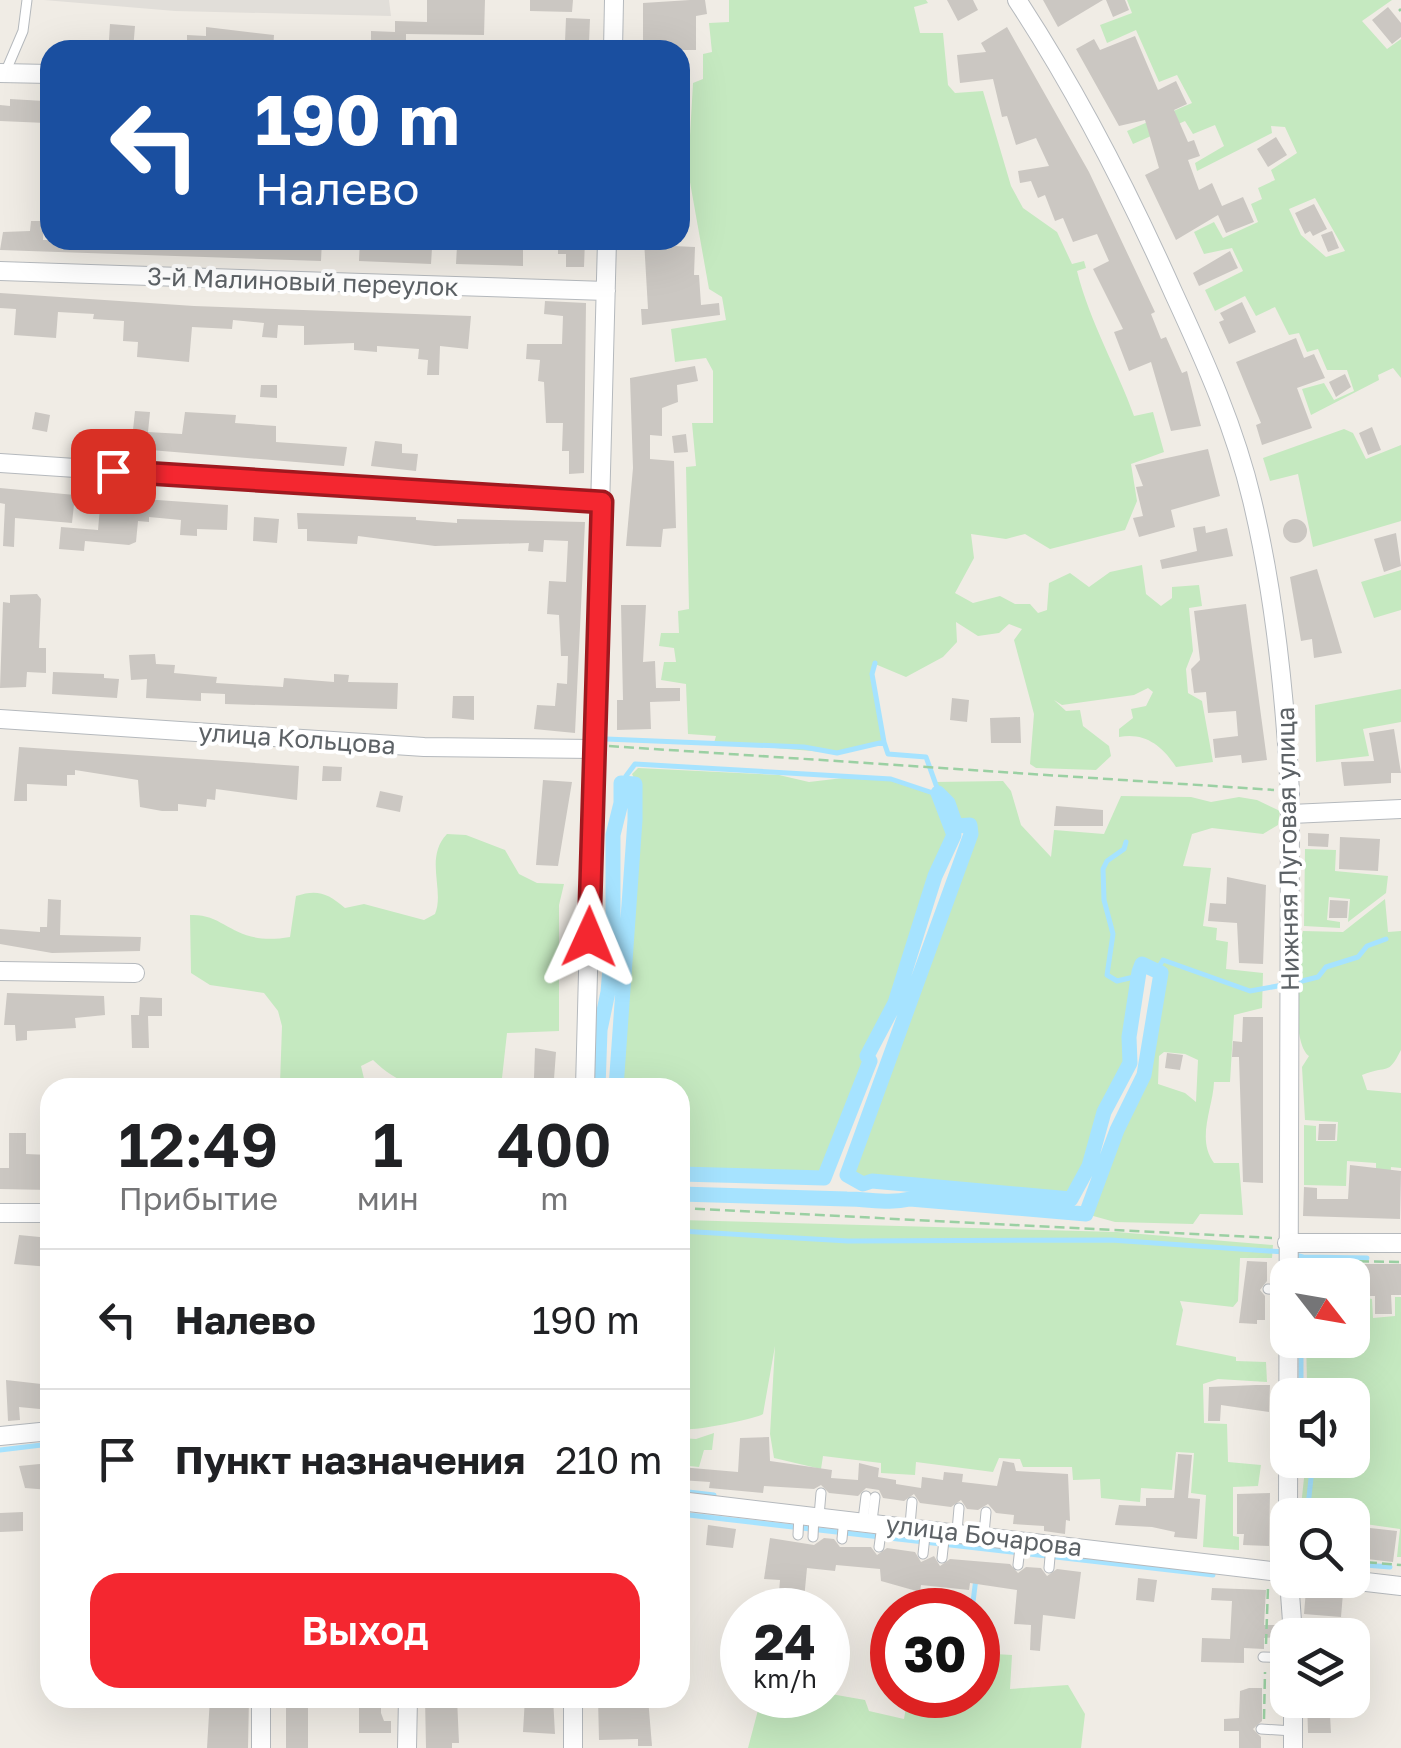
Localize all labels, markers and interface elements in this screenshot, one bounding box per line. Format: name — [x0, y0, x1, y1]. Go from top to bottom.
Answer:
text: 190 m — [255, 76, 460, 160]
icon: left — [90, 80, 220, 210]
text: Налево — [255, 161, 419, 215]
street label: 3-й Малиновый переулок — [147, 260, 459, 302]
pin — [71, 429, 156, 514]
icon: arrive — [86, 444, 141, 499]
street label: Нижняя Луговая улица — [1269, 707, 1305, 991]
street label: улица Кольцова — [197, 716, 397, 760]
position arrow — [537, 885, 641, 989]
text: 12:49 — [118, 1108, 278, 1180]
text: 1 — [373, 1108, 403, 1180]
text: 400 — [497, 1108, 612, 1180]
text: Прибытие — [119, 1179, 278, 1217]
text: мин — [357, 1179, 419, 1217]
text: m — [540, 1179, 569, 1217]
north arrow — [1270, 1258, 1370, 1358]
map controls — [1270, 1258, 1370, 1718]
icon: left — [90, 1292, 145, 1347]
text: Налево — [175, 1297, 316, 1342]
text: 190 m — [532, 1297, 640, 1342]
button: sound — [1270, 1378, 1370, 1478]
icon: arrive — [90, 1432, 145, 1487]
text: Пункт назначения — [175, 1437, 525, 1482]
text: 210 m — [555, 1437, 662, 1482]
button: search — [1270, 1498, 1370, 1598]
street label: улица Бочарова — [884, 1508, 1084, 1562]
button: Выход — [90, 1573, 640, 1688]
speed limit sign: 30 — [870, 1588, 1000, 1718]
text: 24 — [754, 1611, 816, 1671]
button: layers — [1270, 1618, 1370, 1718]
text: km/h — [753, 1663, 817, 1694]

